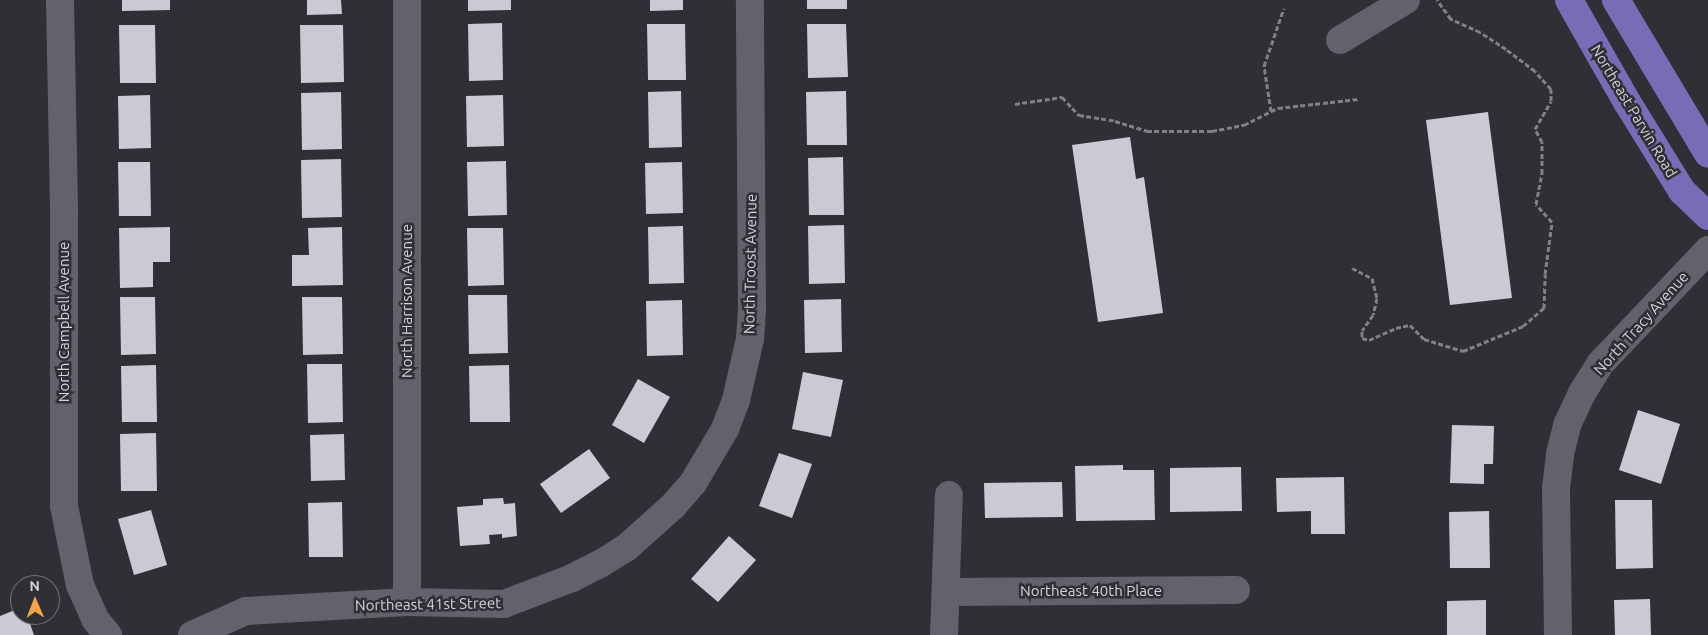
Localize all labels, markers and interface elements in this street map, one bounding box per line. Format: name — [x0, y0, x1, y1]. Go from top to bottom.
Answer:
street label: Northeast Parvin Road — [1587, 41, 1681, 181]
street label: North Troost Avenue — [740, 194, 760, 334]
street label: North Harrison Avenue — [398, 224, 416, 378]
street label: North Campbell Avenue — [55, 242, 73, 402]
street label: North Tracy Avenue — [1590, 268, 1692, 378]
north arrow — [10, 575, 60, 625]
text: N — [29, 578, 40, 594]
street label: Northeast 40th Place — [1020, 582, 1162, 600]
street label: Northeast 41st Street — [355, 594, 501, 614]

